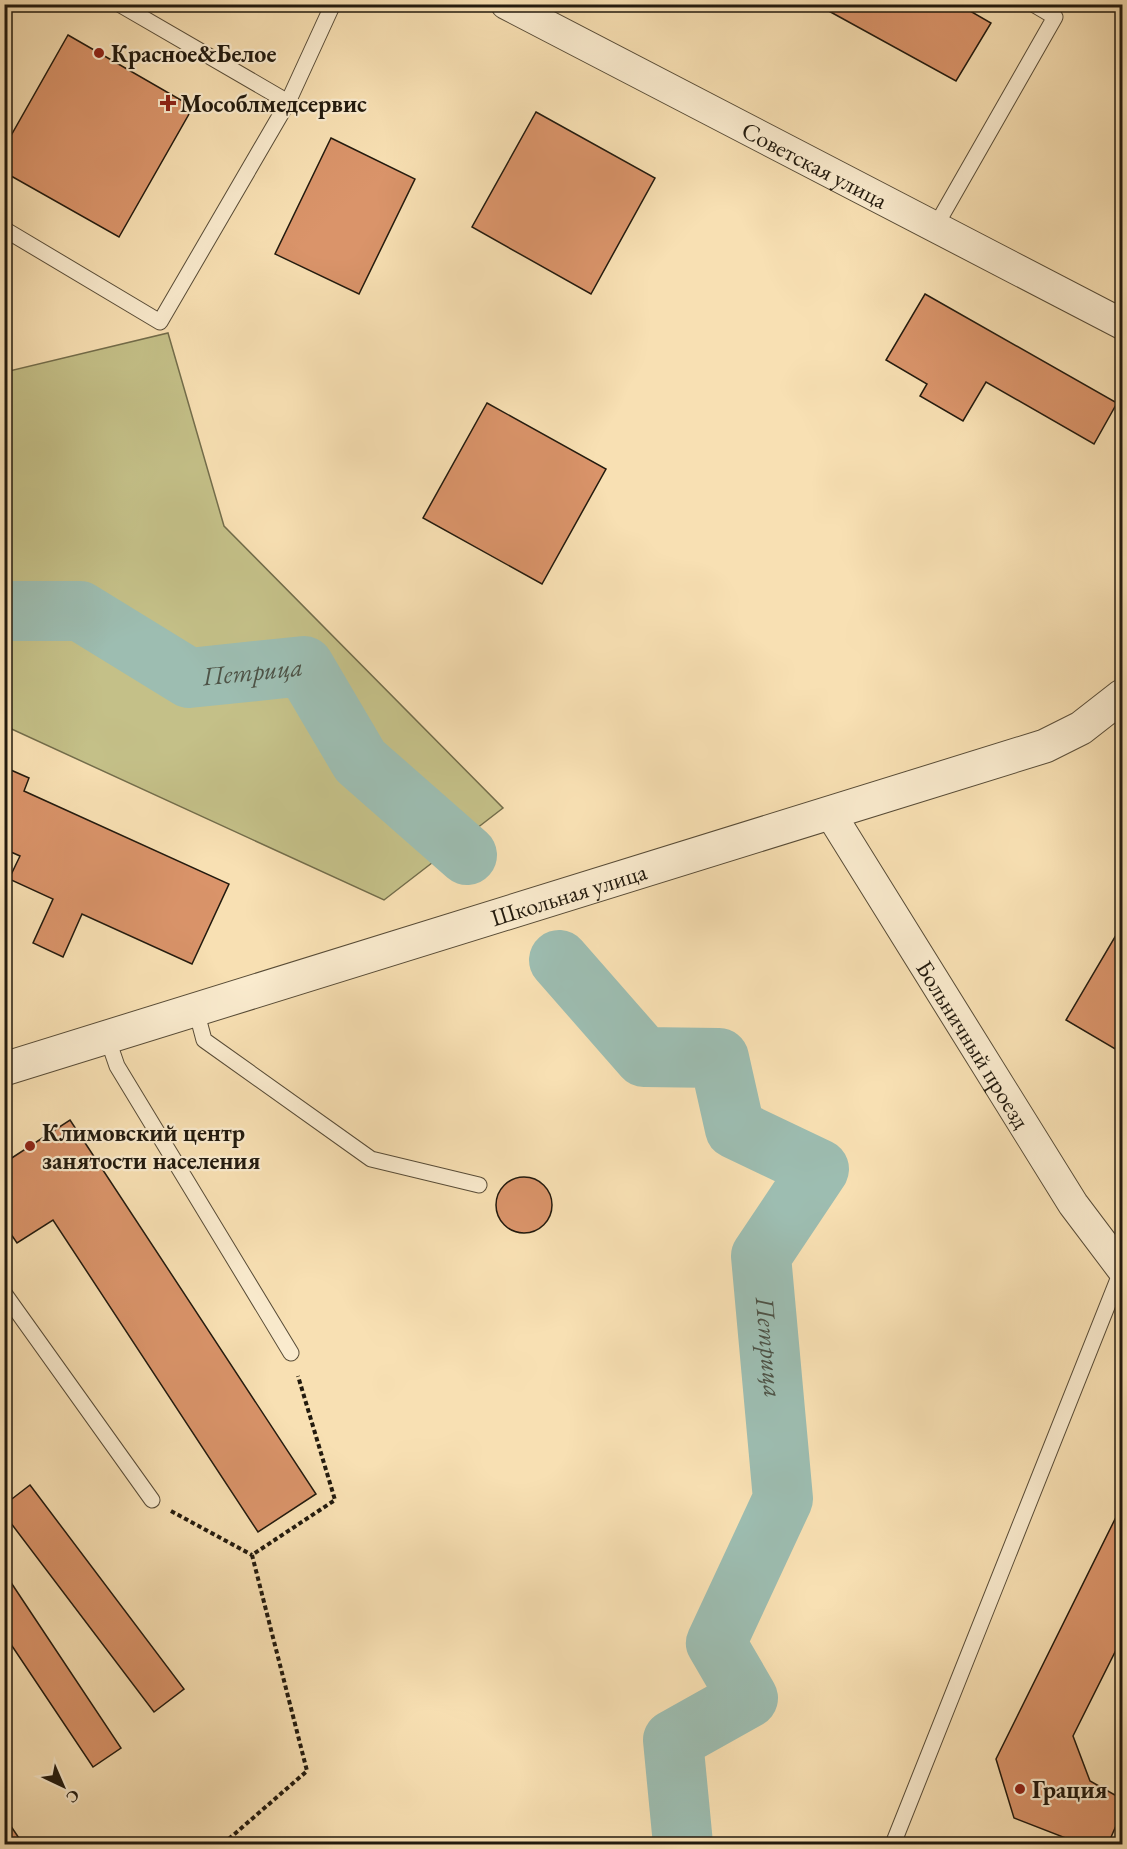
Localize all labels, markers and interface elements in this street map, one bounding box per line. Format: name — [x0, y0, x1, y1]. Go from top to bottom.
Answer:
place label: Красное&Белое — [111, 38, 276, 69]
marker: Красное&Белое — [92, 46, 106, 60]
place label: Мособлмедсервис — [180, 88, 367, 119]
marker: Мособлмедсервис — [161, 96, 175, 110]
street label: Советская улица — [737, 114, 893, 215]
water label: Петрица — [200, 649, 305, 694]
street label: Школьная улица — [487, 855, 651, 933]
street label: Больничный проезд — [910, 954, 1038, 1134]
place label: Климовский центр занятости населения — [42, 1117, 260, 1176]
marker: Климовский центр занятости населения — [23, 1139, 37, 1153]
water label: Петрица — [748, 1294, 791, 1399]
north arrow — [33, 1756, 93, 1816]
place label: Грация — [1032, 1774, 1107, 1805]
marker: Грация — [1013, 1782, 1027, 1796]
text: С — [62, 1785, 84, 1808]

